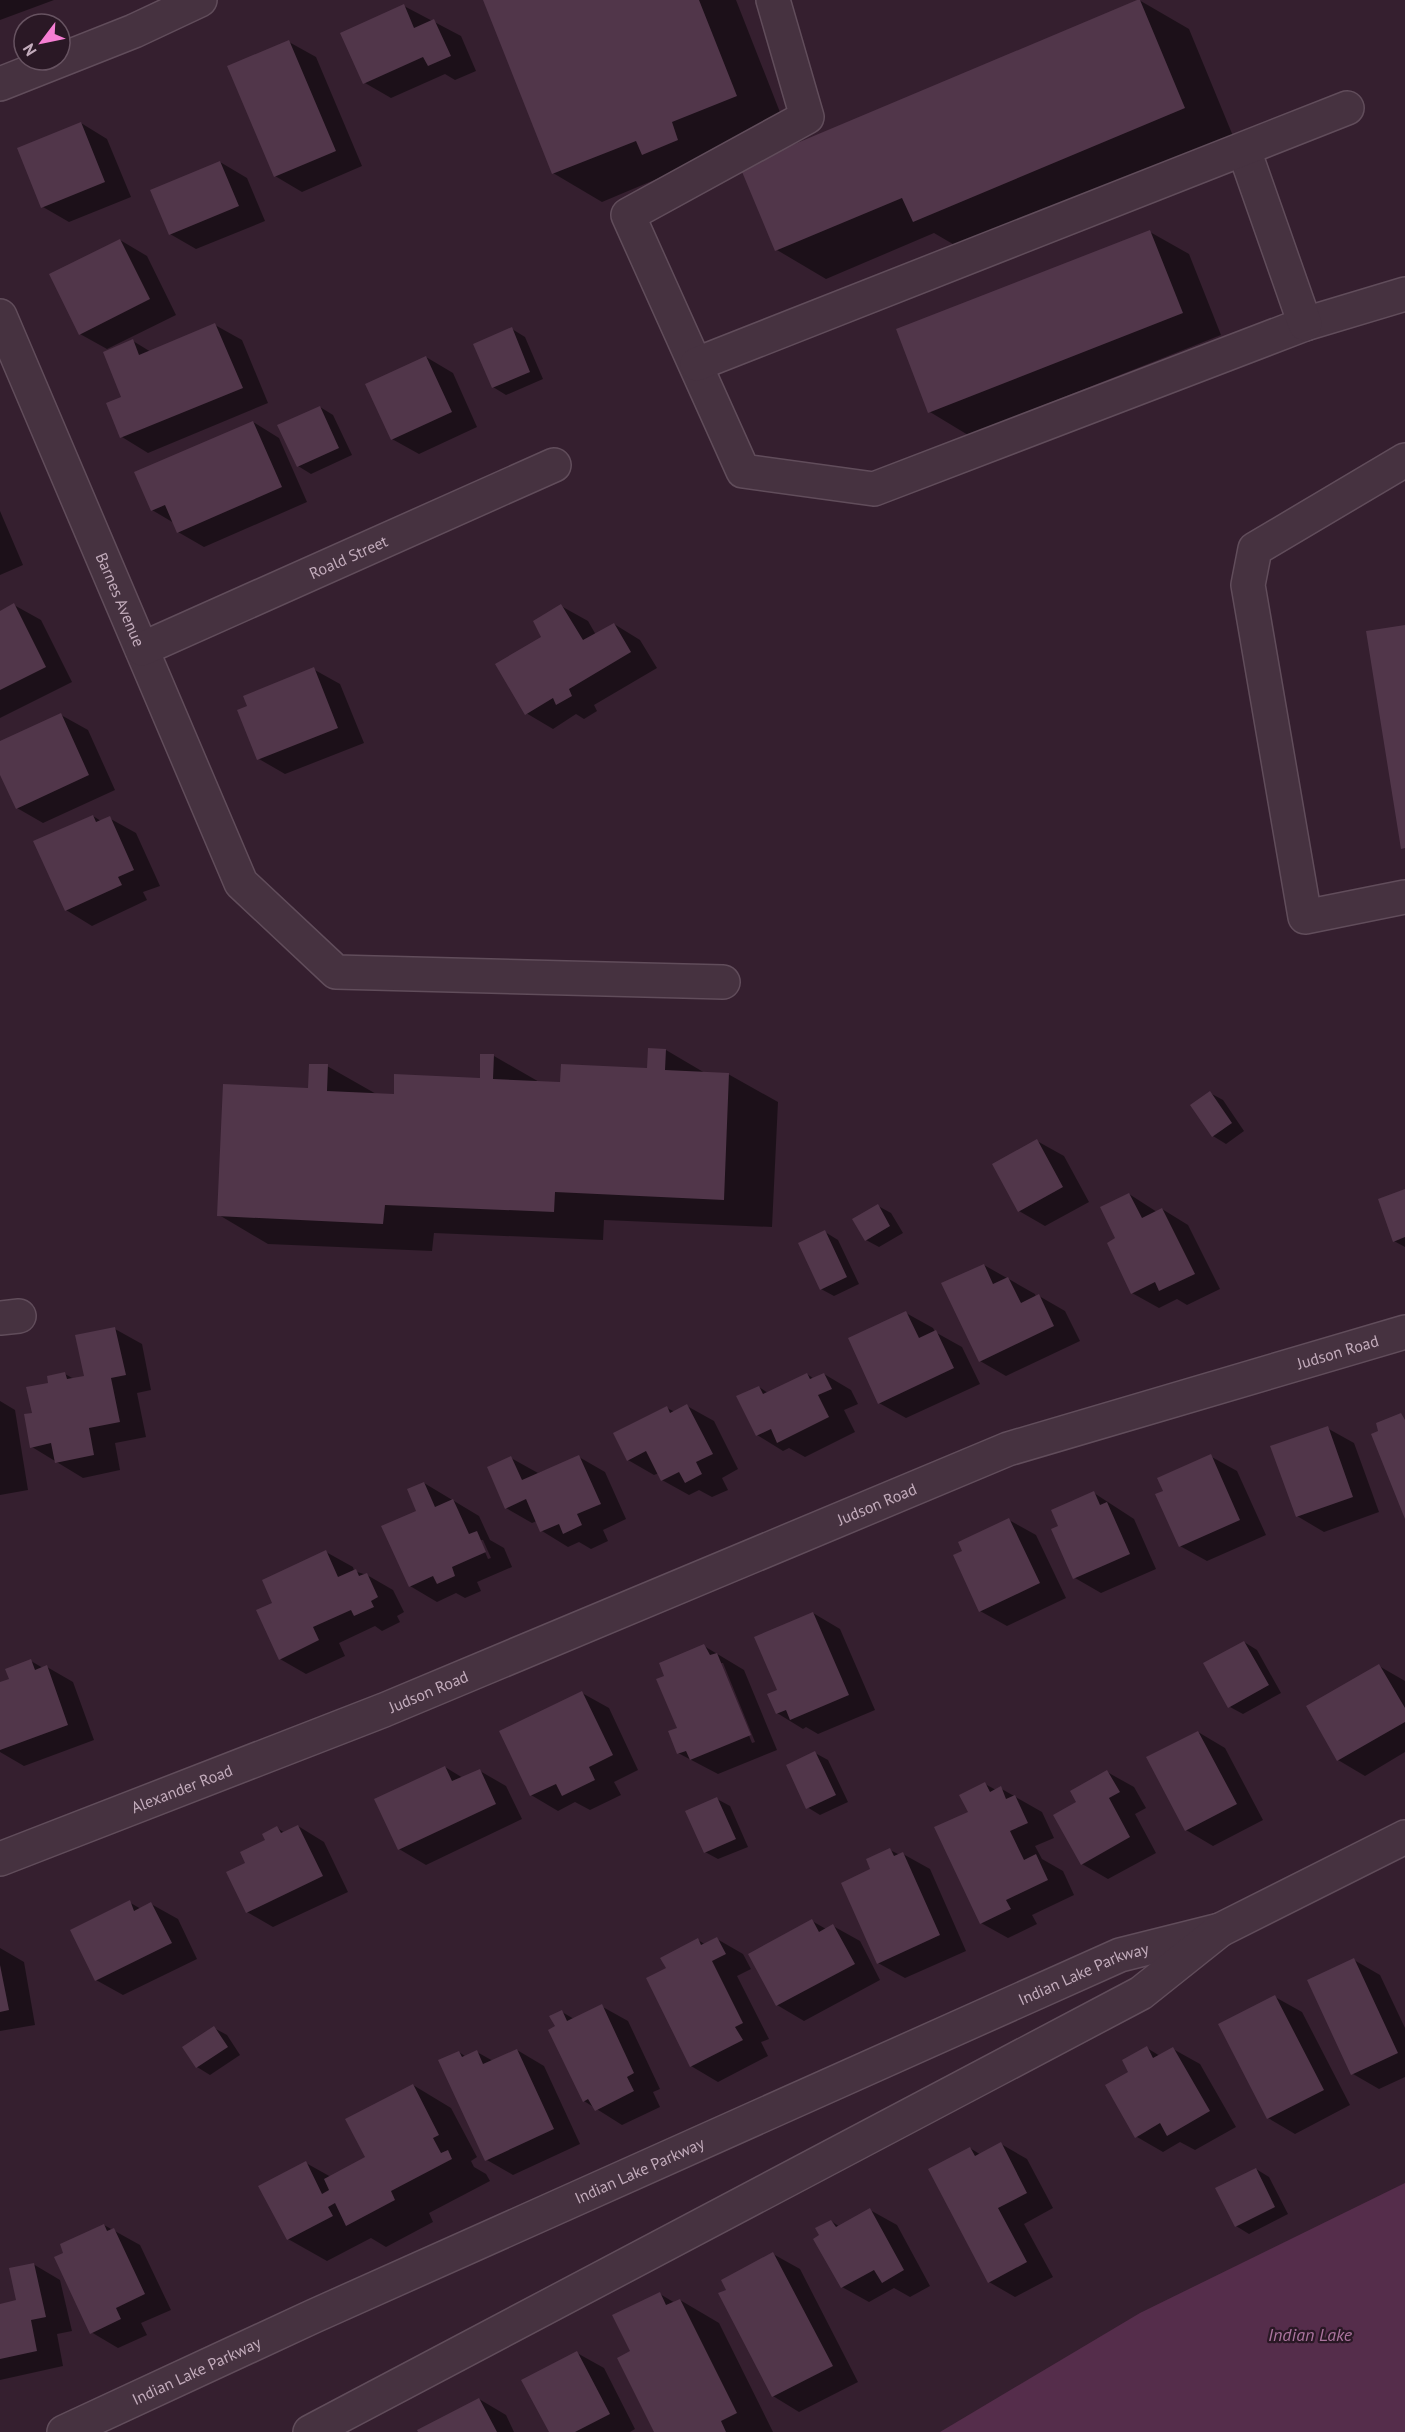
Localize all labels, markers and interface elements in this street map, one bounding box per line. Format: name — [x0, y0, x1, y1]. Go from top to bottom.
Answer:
north arrow — [12, 12, 72, 72]
text: N — [18, 40, 41, 60]
street label: Roald Street — [306, 530, 391, 583]
street label: Barnes Avenue — [92, 549, 149, 649]
street label: Judson Road — [1294, 1330, 1381, 1374]
street label: Judson Road — [833, 1478, 919, 1530]
street label: Judson Road — [385, 1666, 471, 1717]
street label: Alexander Road — [128, 1760, 235, 1817]
street label: Indian Lake Parkway — [1015, 1938, 1151, 2009]
street label: Indian Lake Parkway — [571, 2132, 708, 2208]
water label: Indian Lake — [1268, 2323, 1353, 2346]
street label: Indian Lake Parkway — [129, 2332, 265, 2409]

